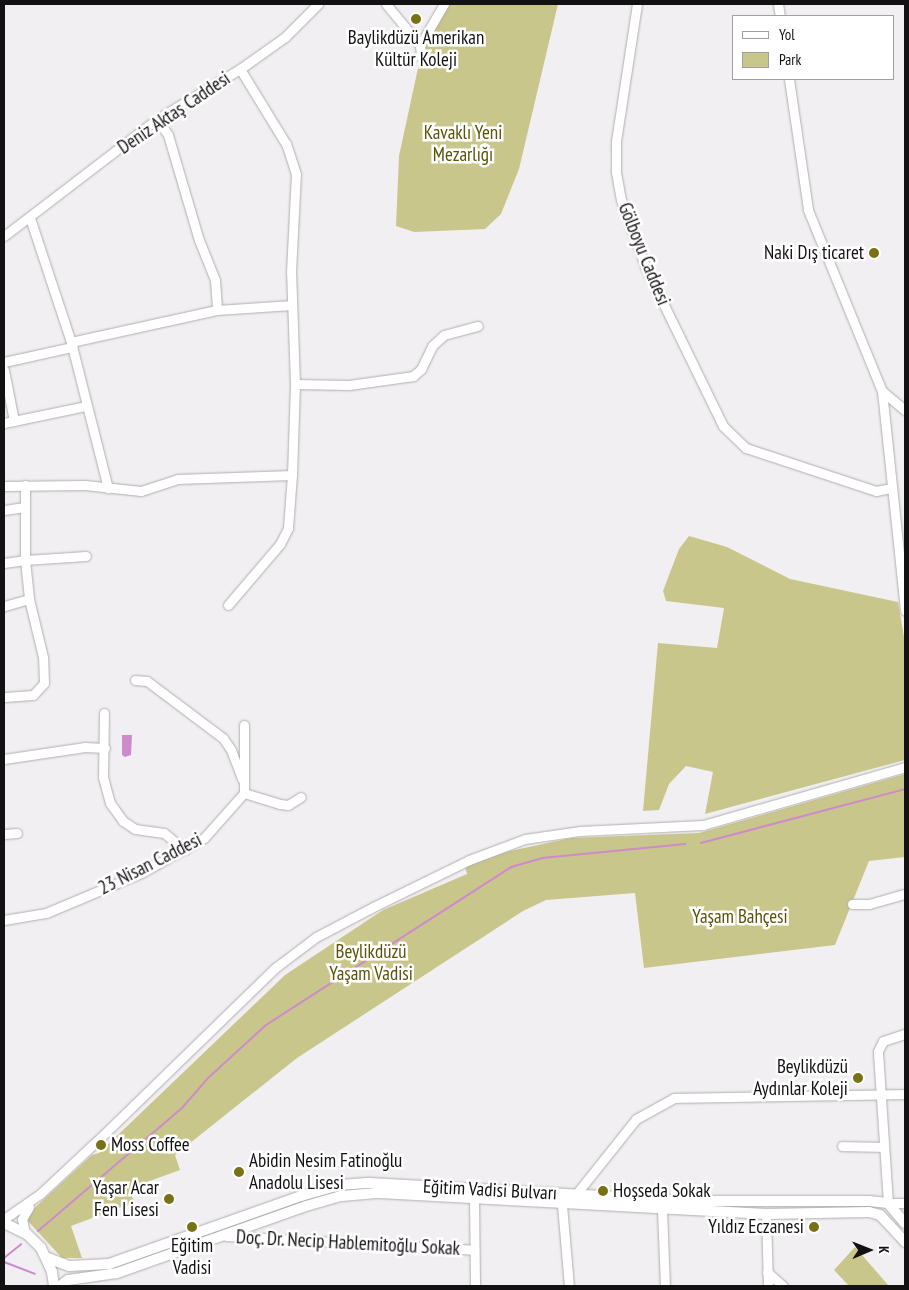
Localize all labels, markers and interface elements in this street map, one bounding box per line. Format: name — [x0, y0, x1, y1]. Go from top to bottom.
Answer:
marker: Baylikdüzü Amerikan Kültür Koleji — [410, 13, 422, 25]
legend — [732, 15, 894, 80]
text: Yol — [779, 25, 795, 44]
place label: Baylikdüzü Amerikan Kültür Koleji — [347, 27, 485, 71]
text: Park — [779, 50, 801, 69]
street label: Deniz Aktaş Caddesi — [113, 67, 235, 159]
park label: Kavaklı Yeni Mezarlığı — [423, 122, 503, 166]
street label: Gölboyu Caddesi — [613, 199, 675, 309]
place label: Naki Dış ticaret — [764, 242, 864, 264]
marker: Naki Dış ticaret — [868, 247, 880, 259]
street label: 23 Nisan Caddesi — [95, 828, 205, 900]
park label: Yaşam Bahçesi — [692, 906, 788, 928]
park label: Beylikdüzü Yaşam Vadisi — [329, 941, 413, 985]
place label: Beylikdüzü Aydınlar Koleji — [753, 1056, 848, 1100]
marker: Beylikdüzü Aydınlar Koleji — [852, 1072, 864, 1084]
place label: Moss Coffee — [111, 1134, 190, 1156]
marker: Moss Coffee — [95, 1139, 107, 1151]
place label: Abidin Nesim Fatinoğlu Anadolu Lisesi — [249, 1150, 402, 1194]
marker: Abidin Nesim Fatinoğlu Anadolu Lisesi — [233, 1166, 245, 1178]
street label: Eğitim Vadisi Bulvarı — [422, 1175, 558, 1205]
place label: Yaşar Acar Fen Lisesi — [92, 1177, 159, 1221]
place label: Hoşseda Sokak — [613, 1180, 711, 1202]
marker: Hoşseda Sokak — [597, 1185, 609, 1197]
marker: Yaşar Acar Fen Lisesi — [163, 1193, 175, 1205]
place label: Yıldız Eczanesi — [708, 1216, 804, 1238]
marker: Eğitim Vadisi — [186, 1221, 198, 1233]
marker: Yıldız Eczanesi — [808, 1221, 820, 1233]
north arrow — [844, 1225, 894, 1275]
street label: Doç. Dr. Necip Hablemitoğlu Sokak — [234, 1226, 462, 1260]
place label: Eğitim Vadisi — [171, 1235, 213, 1279]
text: K — [875, 1246, 893, 1254]

